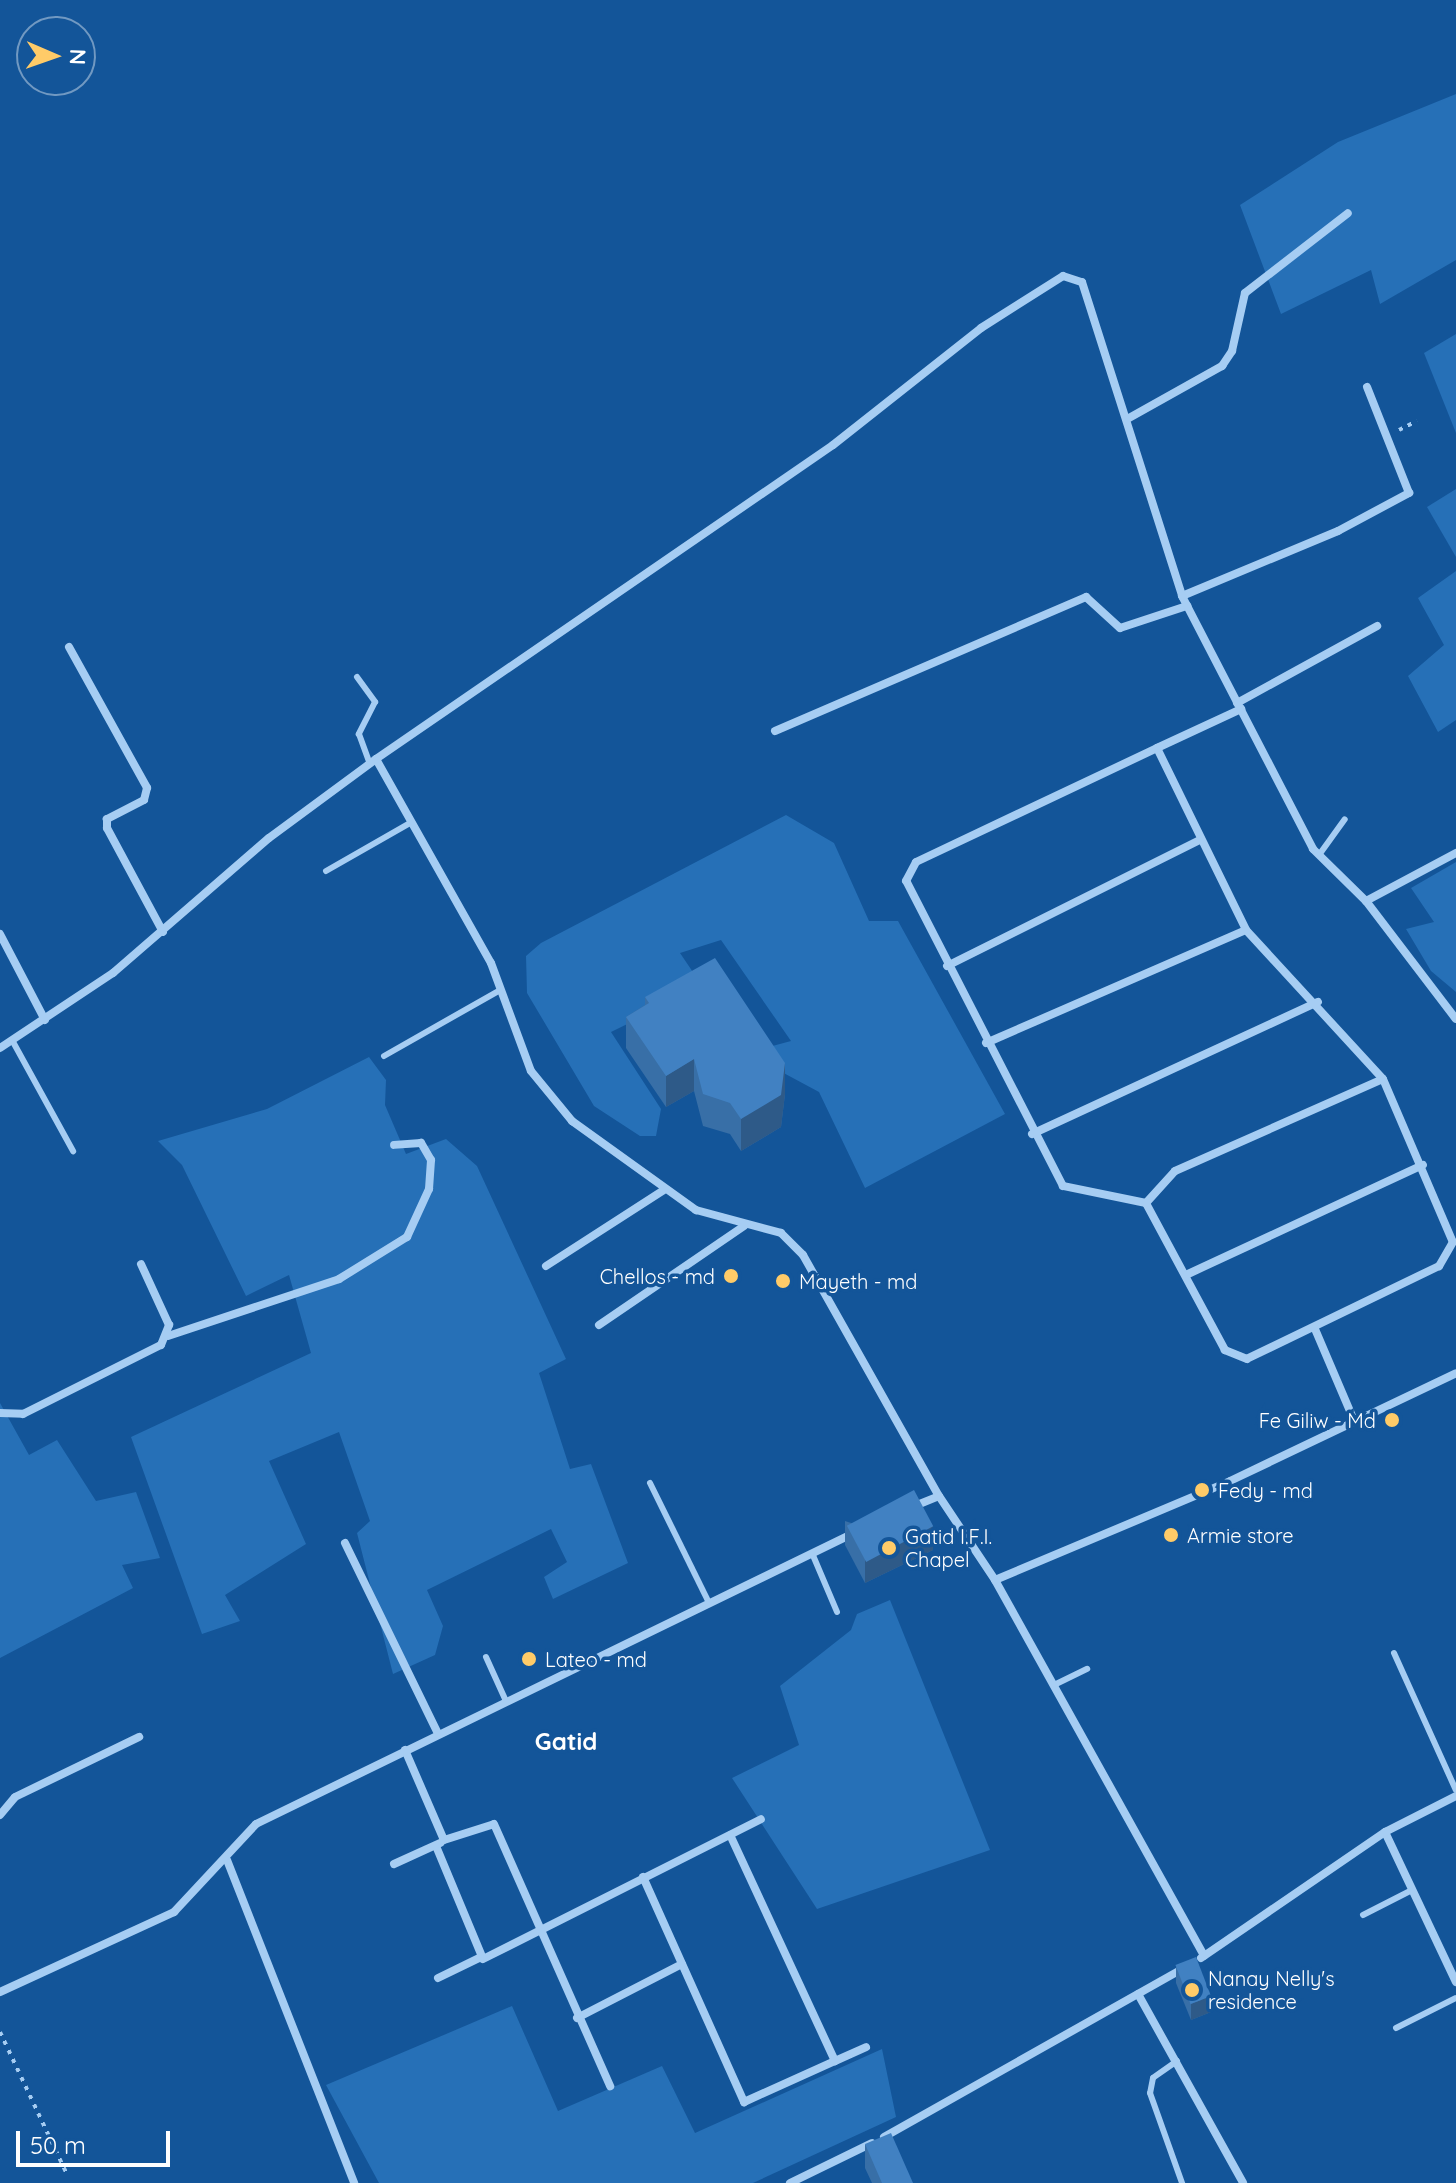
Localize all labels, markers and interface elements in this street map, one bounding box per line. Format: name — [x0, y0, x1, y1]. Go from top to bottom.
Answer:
north arrow — [16, 16, 96, 96]
text: N — [64, 48, 92, 65]
place label: Chellos - md — [600, 1264, 715, 1288]
marker: Chellos - md — [722, 1267, 740, 1285]
place label: Mayeth - md — [799, 1269, 917, 1293]
marker: Mayeth - md — [774, 1272, 792, 1290]
place label: Fe Giliw - Md — [1259, 1408, 1376, 1432]
marker: Fe Giliw - Md — [1383, 1411, 1401, 1429]
place label: Fedy - md — [1218, 1478, 1313, 1502]
marker: Fedy - md — [1193, 1481, 1211, 1499]
place label: Armie store — [1187, 1523, 1294, 1547]
place label: Gatid I.F.I. Chapel — [905, 1524, 992, 1571]
marker: Armie store — [1162, 1526, 1180, 1544]
marker: Gatid I.F.I. Chapel — [880, 1539, 898, 1557]
place label: Lateo - md — [545, 1647, 647, 1671]
marker: Lateo - md — [520, 1650, 538, 1668]
district label: Gatid — [535, 1728, 597, 1756]
place label: Nanay Nelly's residence — [1208, 1966, 1335, 2013]
marker: Nanay Nelly's residence — [1183, 1981, 1201, 1999]
scale bar — [20, 2115, 174, 2165]
text: 50 m — [30, 2130, 86, 2160]

